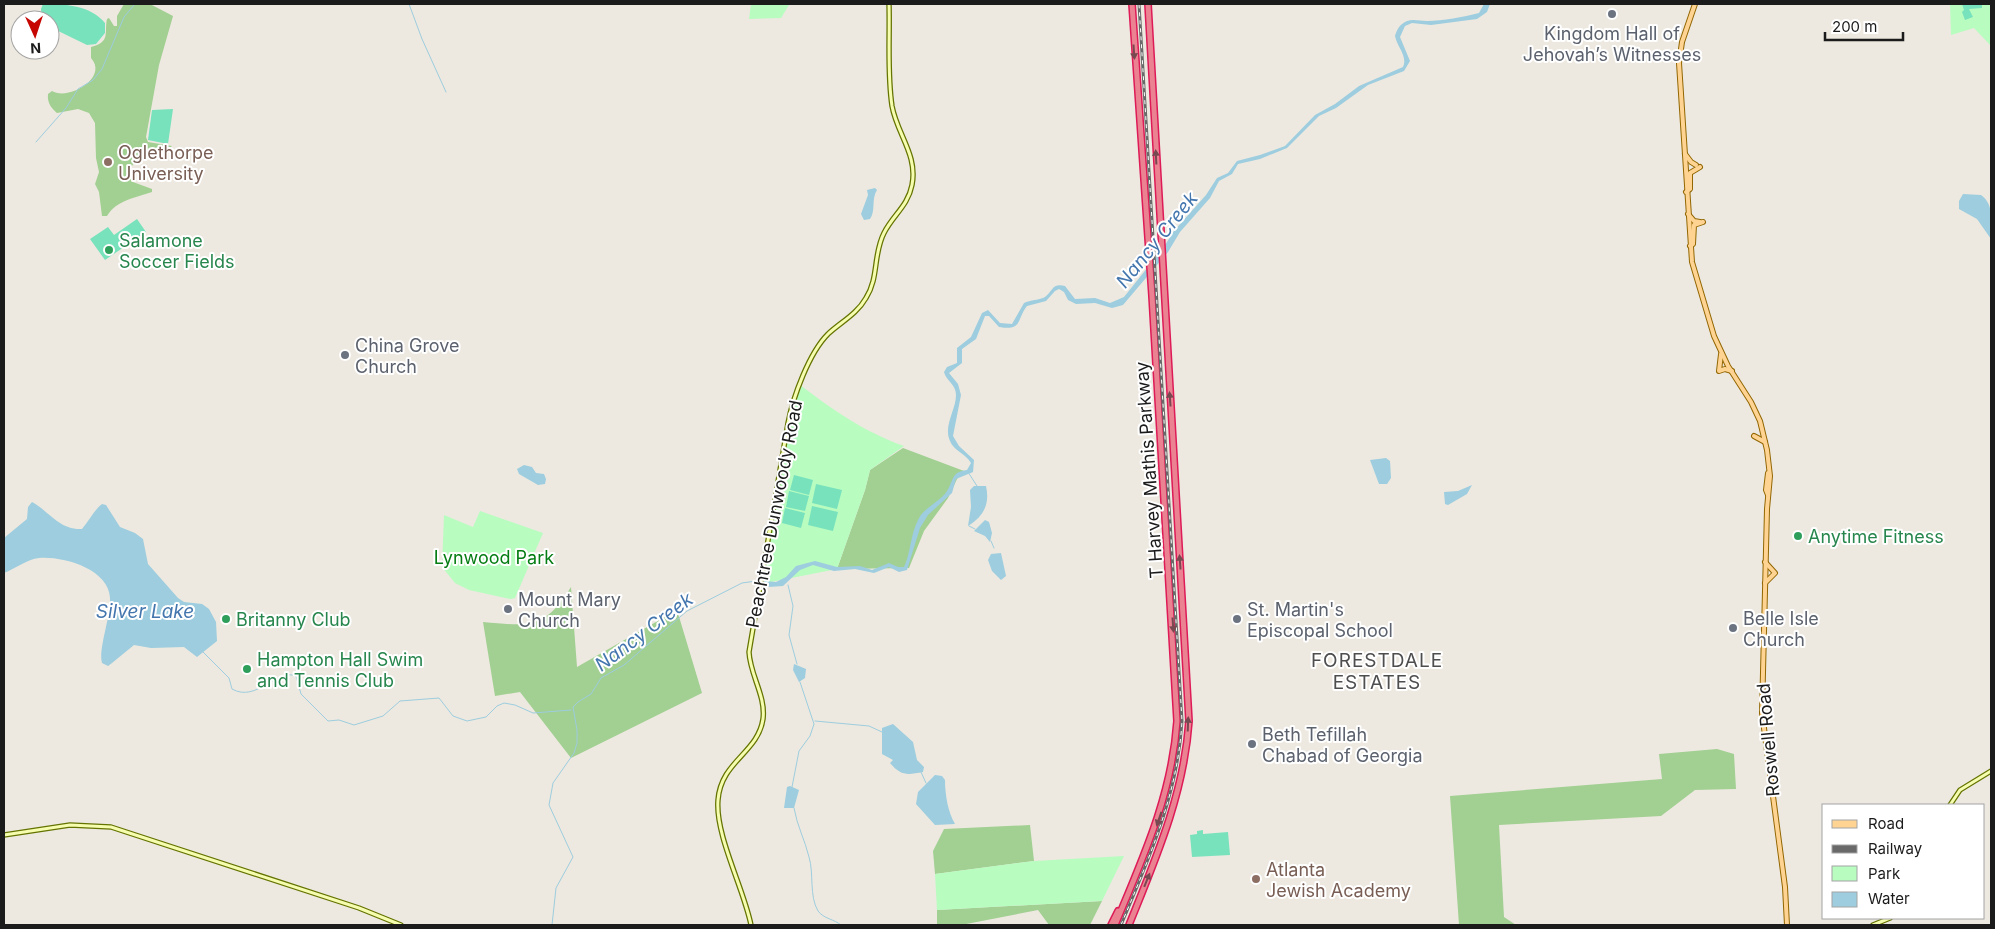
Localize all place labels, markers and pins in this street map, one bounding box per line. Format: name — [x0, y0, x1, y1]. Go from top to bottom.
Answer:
marker: Kingdom Hall of Jehovah’s Witnesses — [1606, 8, 1618, 20]
place label: Kingdom Hall of Jehovah’s Witnesses — [1523, 23, 1701, 65]
place label: Oglethorpe University — [118, 142, 214, 184]
marker: Oglethorpe University — [102, 156, 114, 168]
place label: Salamone Soccer Fields — [119, 230, 235, 272]
marker: Salamone Soccer Fields — [103, 244, 115, 256]
place label: China Grove Church — [355, 335, 460, 377]
marker: China Grove Church — [339, 349, 351, 361]
place label: Anytime Fitness — [1808, 526, 1944, 547]
marker: Anytime Fitness — [1792, 530, 1804, 542]
place label: Mount Mary Church — [518, 589, 621, 631]
place label: St. Martin's Episcopal School — [1247, 599, 1393, 641]
marker: Mount Mary Church — [502, 603, 514, 615]
place label: Belle Isle Church — [1743, 608, 1819, 650]
place label: Britanny Club — [236, 609, 351, 630]
marker: Britanny Club — [220, 613, 232, 625]
marker: St. Martin's Episcopal School — [1231, 613, 1243, 625]
marker: Belle Isle Church — [1727, 622, 1739, 634]
place label: Hampton Hall Swim and Tennis Club — [257, 649, 423, 691]
marker: Hampton Hall Swim and Tennis Club — [241, 663, 253, 675]
place label: Beth Tefillah Chabad of Georgia — [1262, 724, 1423, 766]
marker: Beth Tefillah Chabad of Georgia — [1246, 738, 1258, 750]
place label: Atlanta Jewish Academy — [1266, 859, 1411, 901]
marker: Atlanta Jewish Academy — [1250, 873, 1262, 885]

